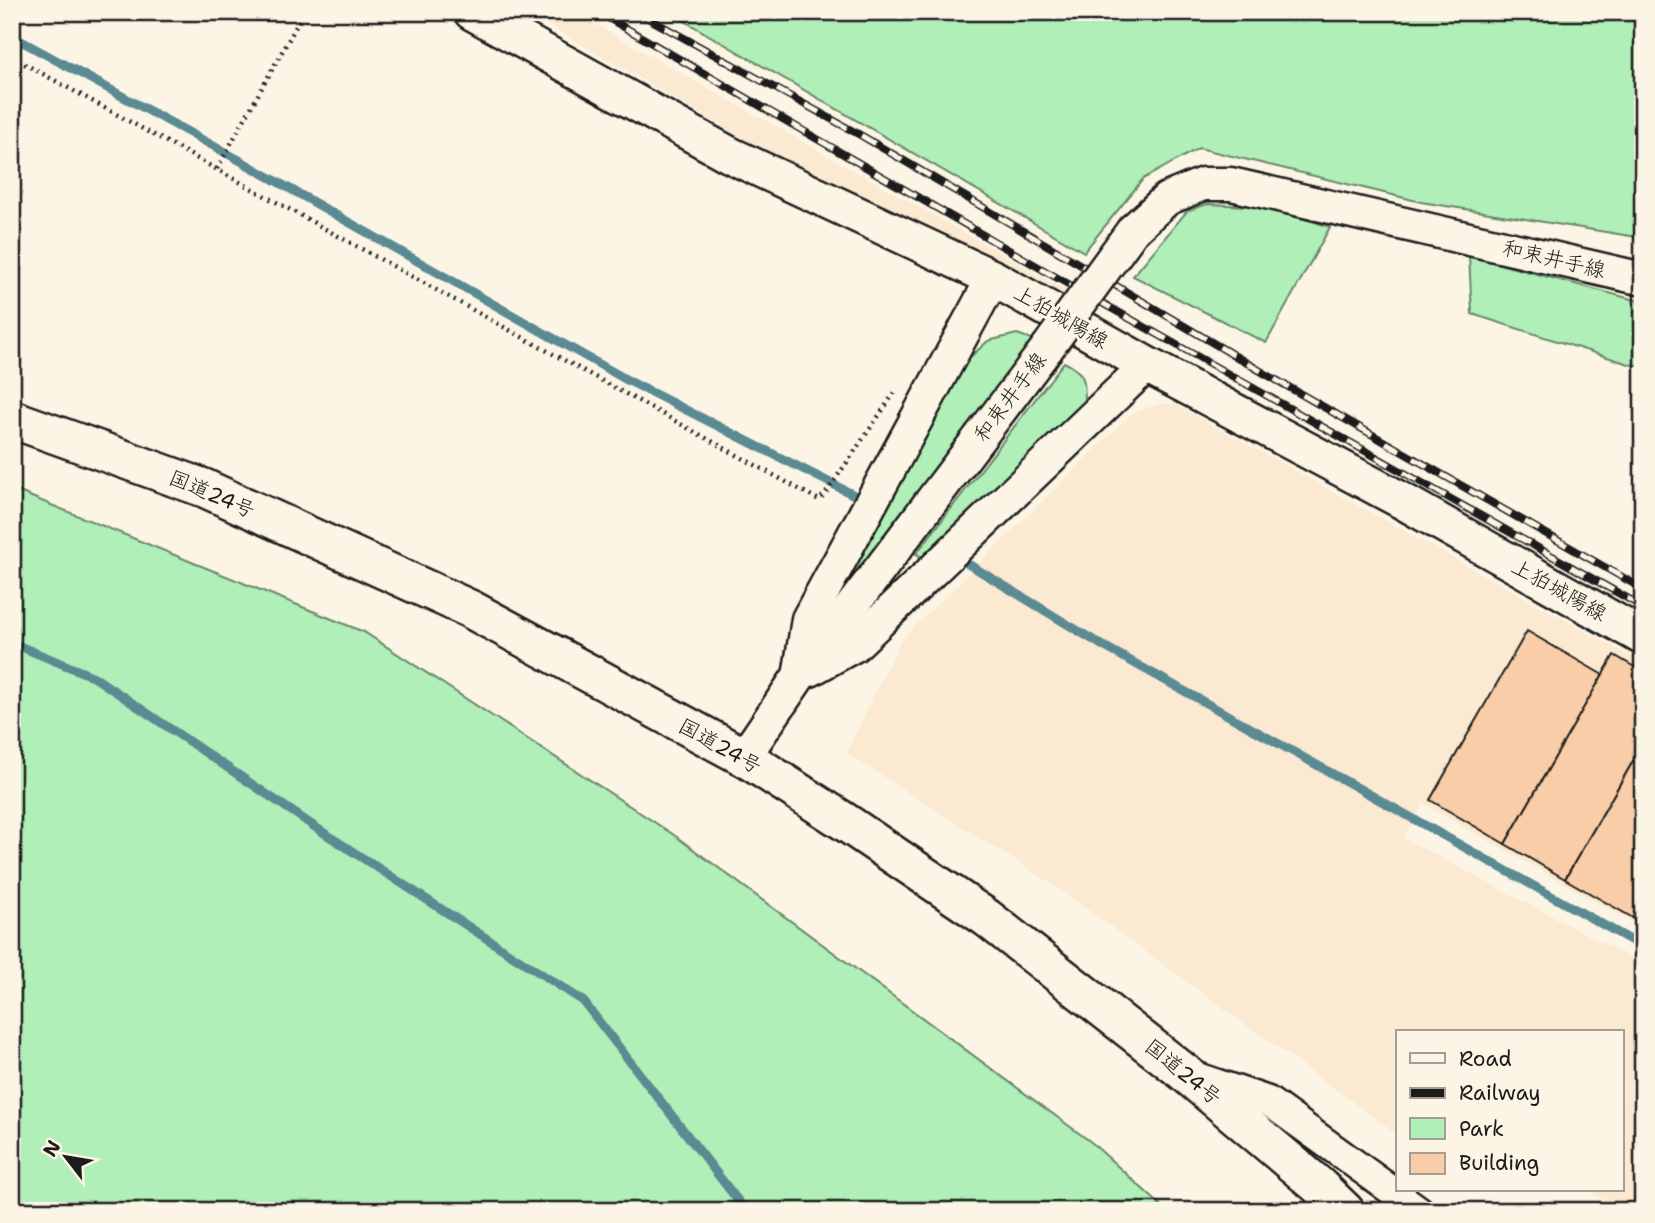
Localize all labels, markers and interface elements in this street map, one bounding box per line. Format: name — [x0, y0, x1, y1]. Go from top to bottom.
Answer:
street label: 和束井手線 — [1500, 234, 1608, 284]
street label: 上狛城陽線 — [1009, 279, 1113, 355]
street label: 和束井手線 — [967, 347, 1053, 447]
street label: 国道24号 — [165, 463, 259, 525]
street label: 上狛城陽線 — [1506, 552, 1612, 628]
street label: 国道24号 — [673, 712, 767, 780]
legend — [1396, 1030, 1624, 1192]
street label: 国道24号 — [1139, 1032, 1227, 1112]
text: Road — [1459, 1045, 1512, 1073]
text: Railway — [1459, 1079, 1541, 1107]
text: Park — [1459, 1115, 1504, 1143]
north arrow — [32, 1122, 102, 1192]
text: N — [37, 1136, 66, 1161]
text: Building — [1459, 1149, 1539, 1177]

